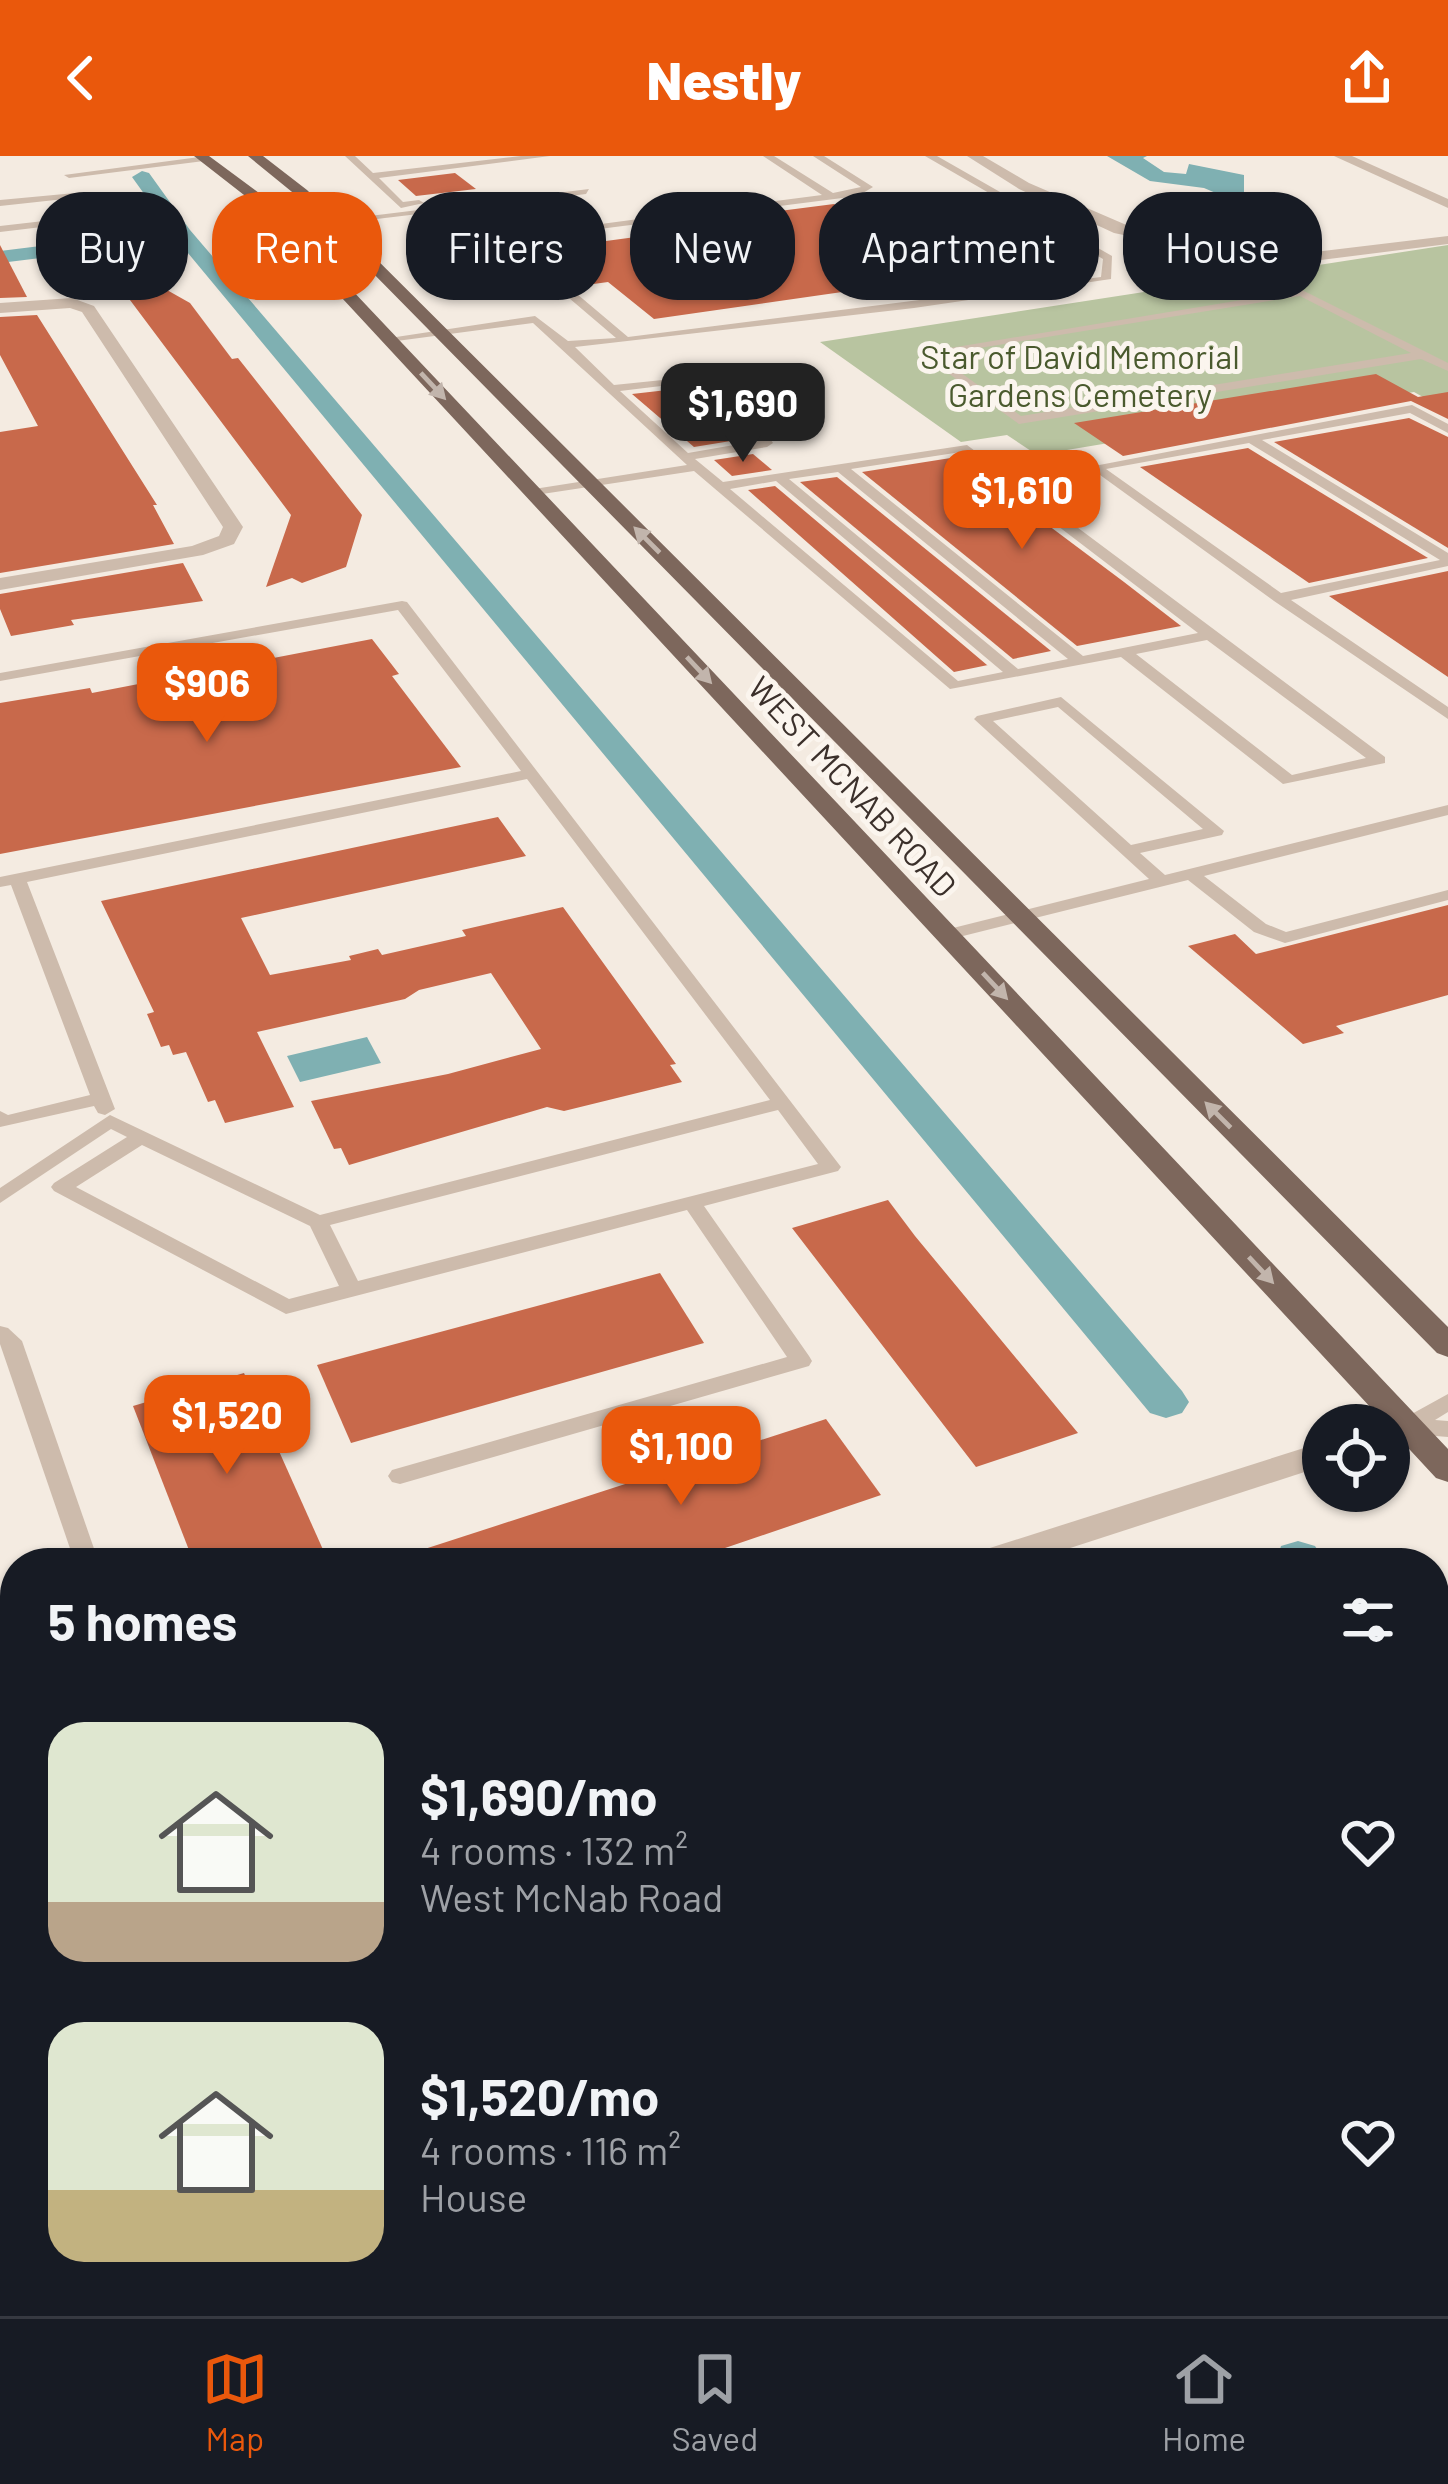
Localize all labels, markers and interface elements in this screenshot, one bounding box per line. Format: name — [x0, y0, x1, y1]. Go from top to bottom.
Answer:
icon: back — [48, 45, 114, 111]
icon: share — [1334, 45, 1400, 111]
text: Nestly — [647, 46, 801, 111]
chip: Buy — [36, 192, 188, 300]
chip: Rent — [212, 192, 382, 300]
chip: Filters — [406, 192, 606, 300]
chip: New — [630, 192, 795, 300]
chip: Apartment — [819, 192, 1099, 300]
chip: House — [1123, 192, 1322, 300]
park label: Star of David Memorial Gardens Cemetery — [920, 336, 1240, 414]
pin: $1,690 — [645, 363, 841, 465]
one-way arrow — [419, 371, 446, 400]
text: $1,690 — [688, 378, 798, 425]
pin: $1,610 — [924, 450, 1120, 552]
text: $1,610 — [970, 465, 1074, 512]
one-way arrow — [633, 526, 661, 554]
pin: $906 — [136, 643, 278, 745]
one-way arrow — [685, 656, 713, 685]
text: $906 — [164, 658, 250, 705]
street label: WEST MCNAB ROAD — [741, 667, 965, 905]
one-way arrow — [980, 971, 1008, 1000]
one-way arrow — [1204, 1101, 1232, 1129]
one-way arrow — [1247, 1256, 1274, 1285]
pin: $1,520 — [129, 1375, 325, 1477]
text: $1,520 — [171, 1390, 283, 1437]
map controls — [1302, 1404, 1410, 1512]
button: locate — [1302, 1404, 1410, 1512]
pin: $1,100 — [583, 1406, 779, 1508]
text: $1,100 — [629, 1421, 733, 1468]
icon: filters — [1335, 1587, 1401, 1653]
text: 5 homes — [48, 1590, 237, 1651]
text: $1,690/mo — [420, 1765, 658, 1826]
icon: home — [144, 1770, 288, 1914]
icon: heart — [1335, 1809, 1401, 1875]
text: 4 rooms · 132 m² — [420, 1826, 688, 1873]
text: West McNab Road — [420, 1873, 723, 1920]
text: $1,520/mo — [420, 2065, 659, 2126]
icon: home — [144, 2070, 288, 2214]
icon: heart — [1335, 2109, 1401, 2175]
text: 4 rooms · 116 m² — [420, 2126, 681, 2173]
text: House — [420, 2173, 527, 2220]
tab: Map — [202, 2346, 268, 2458]
tab: Saved — [672, 2346, 758, 2458]
tab: Home — [1162, 2346, 1246, 2458]

